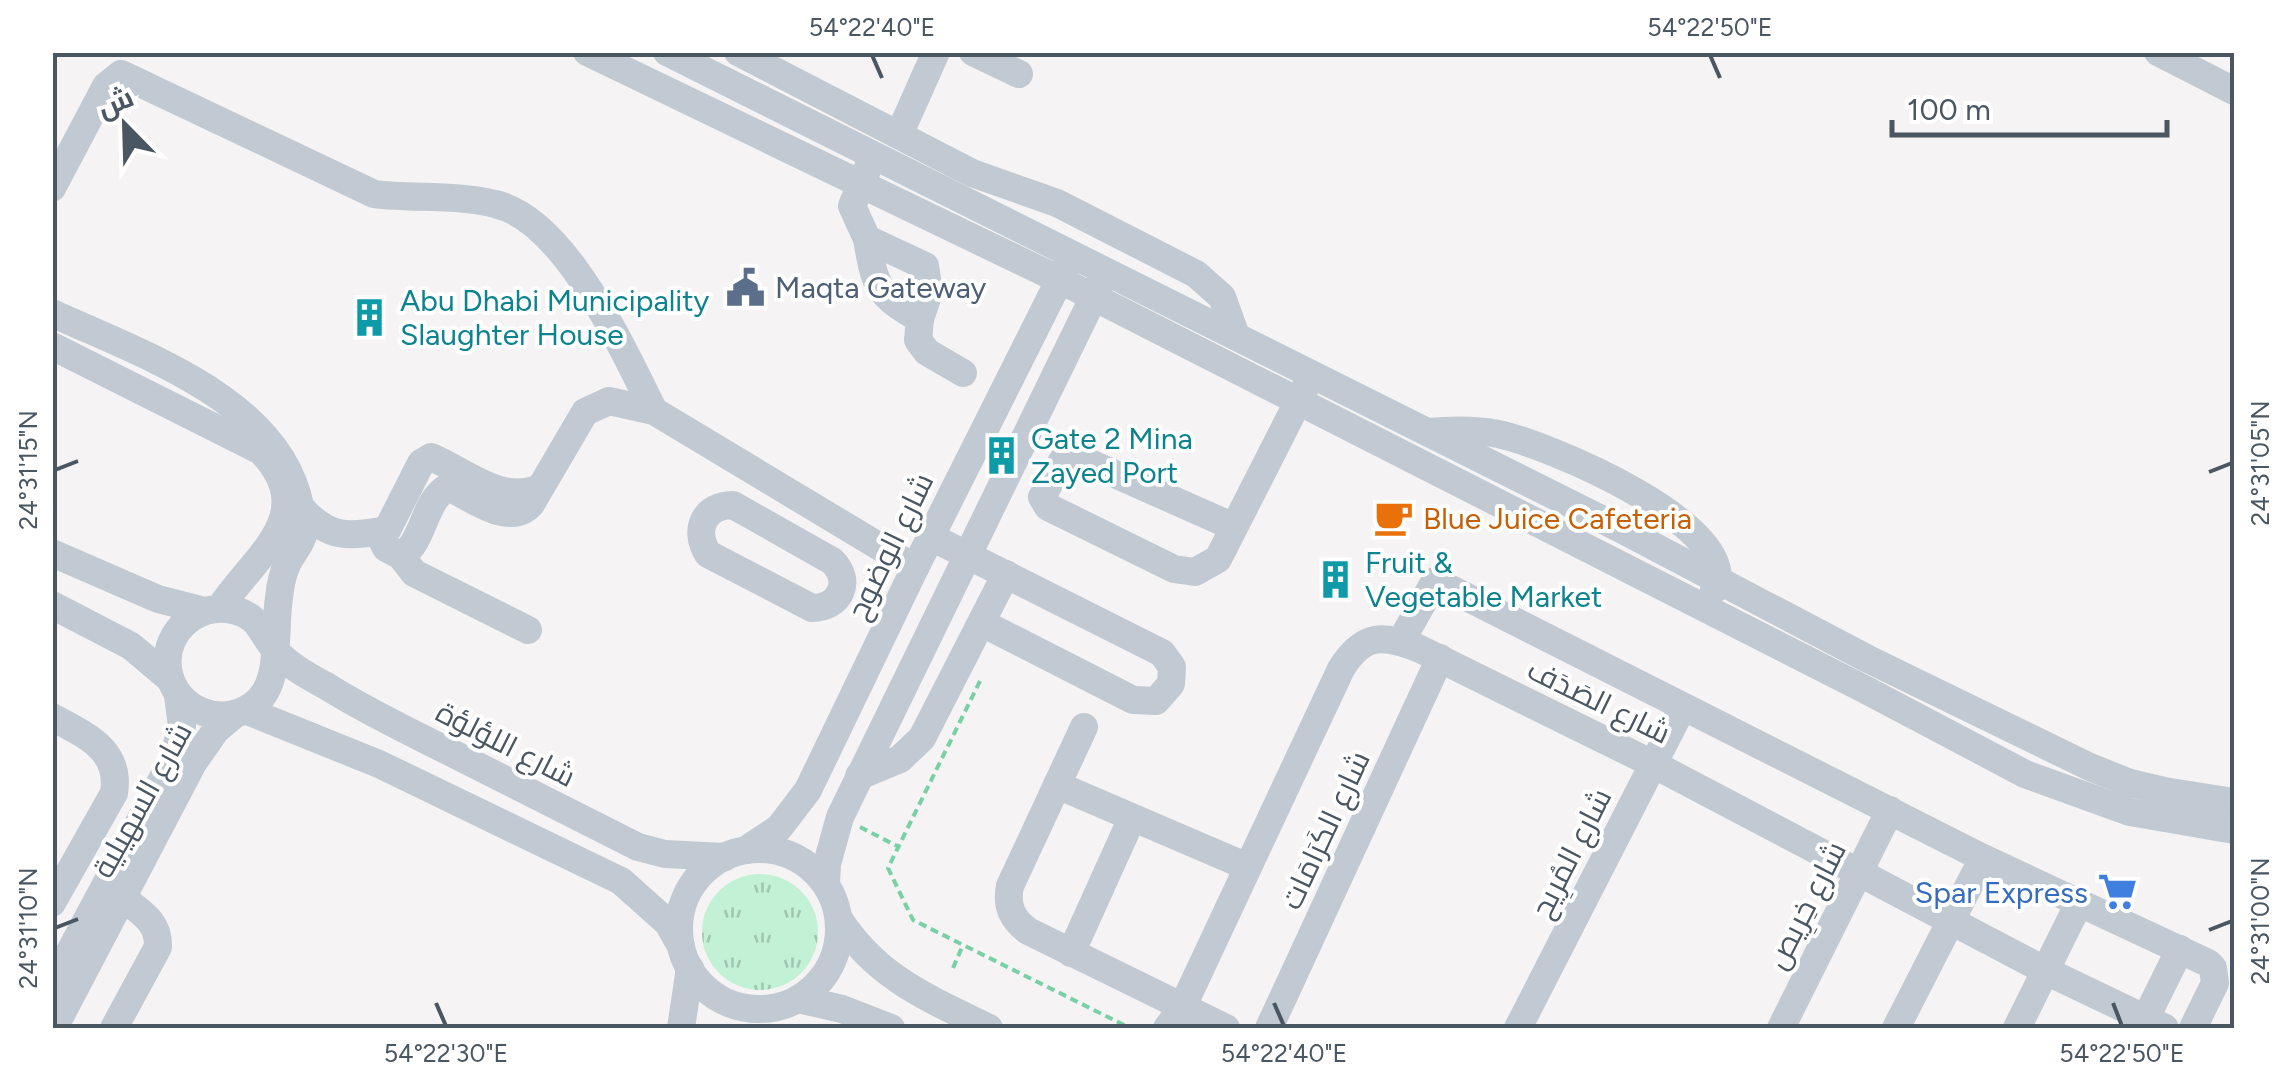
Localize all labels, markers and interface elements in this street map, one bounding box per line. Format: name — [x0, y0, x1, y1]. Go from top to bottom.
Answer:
text: 54°22'40"E — [809, 12, 935, 42]
text: 54°22'50"E — [1647, 12, 1773, 42]
north arrow — [75, 75, 175, 175]
scale bar — [1892, 75, 2167, 137]
text: ش — [92, 79, 138, 125]
text: 100 m — [1907, 91, 1991, 128]
public building icon: Maqta Gateway — [724, 266, 766, 308]
place label: Maqta Gateway — [775, 269, 987, 306]
place label: Abu Dhabi Municipality Slaughter House — [400, 282, 710, 353]
building icon: Abu Dhabi Municipality Slaughter House — [349, 296, 391, 338]
text: 24°31'05"N — [2245, 400, 2275, 526]
text: 24°31'15"N — [13, 410, 43, 530]
place label: Gate 2 Mina Zayed Port — [1031, 420, 1193, 491]
building icon: Gate 2 Mina Zayed Port — [980, 434, 1022, 476]
street label: شارع الوضوح — [839, 467, 943, 626]
cafe icon: Blue Juice Cafeteria — [1372, 497, 1414, 539]
place label: Blue Juice Cafeteria — [1423, 500, 1692, 537]
place label: Fruit & Vegetable Market — [1365, 544, 1602, 615]
building icon: Fruit & Vegetable Market — [1314, 558, 1356, 600]
street label: شارع الصَدَف — [1521, 651, 1677, 753]
street label: شارع اللؤلؤة — [429, 693, 582, 797]
street label: شارع السهيلية — [84, 716, 202, 885]
street label: شارع الكَرَامَات — [1272, 745, 1380, 916]
street label: شارع المُرِيح — [1523, 782, 1622, 925]
street label: شارع خِرِيص — [1758, 835, 1857, 976]
text: 24°31'00"N — [2245, 857, 2275, 985]
text: 24°31'10"N — [13, 867, 43, 989]
supermarket icon: Spar Express — [2097, 871, 2139, 913]
place label: Spar Express — [1915, 874, 2088, 911]
text: 54°22'30"E — [384, 1038, 508, 1068]
text: 54°22'40"E — [1221, 1038, 1347, 1068]
text: 54°22'50"E — [2059, 1038, 2185, 1068]

